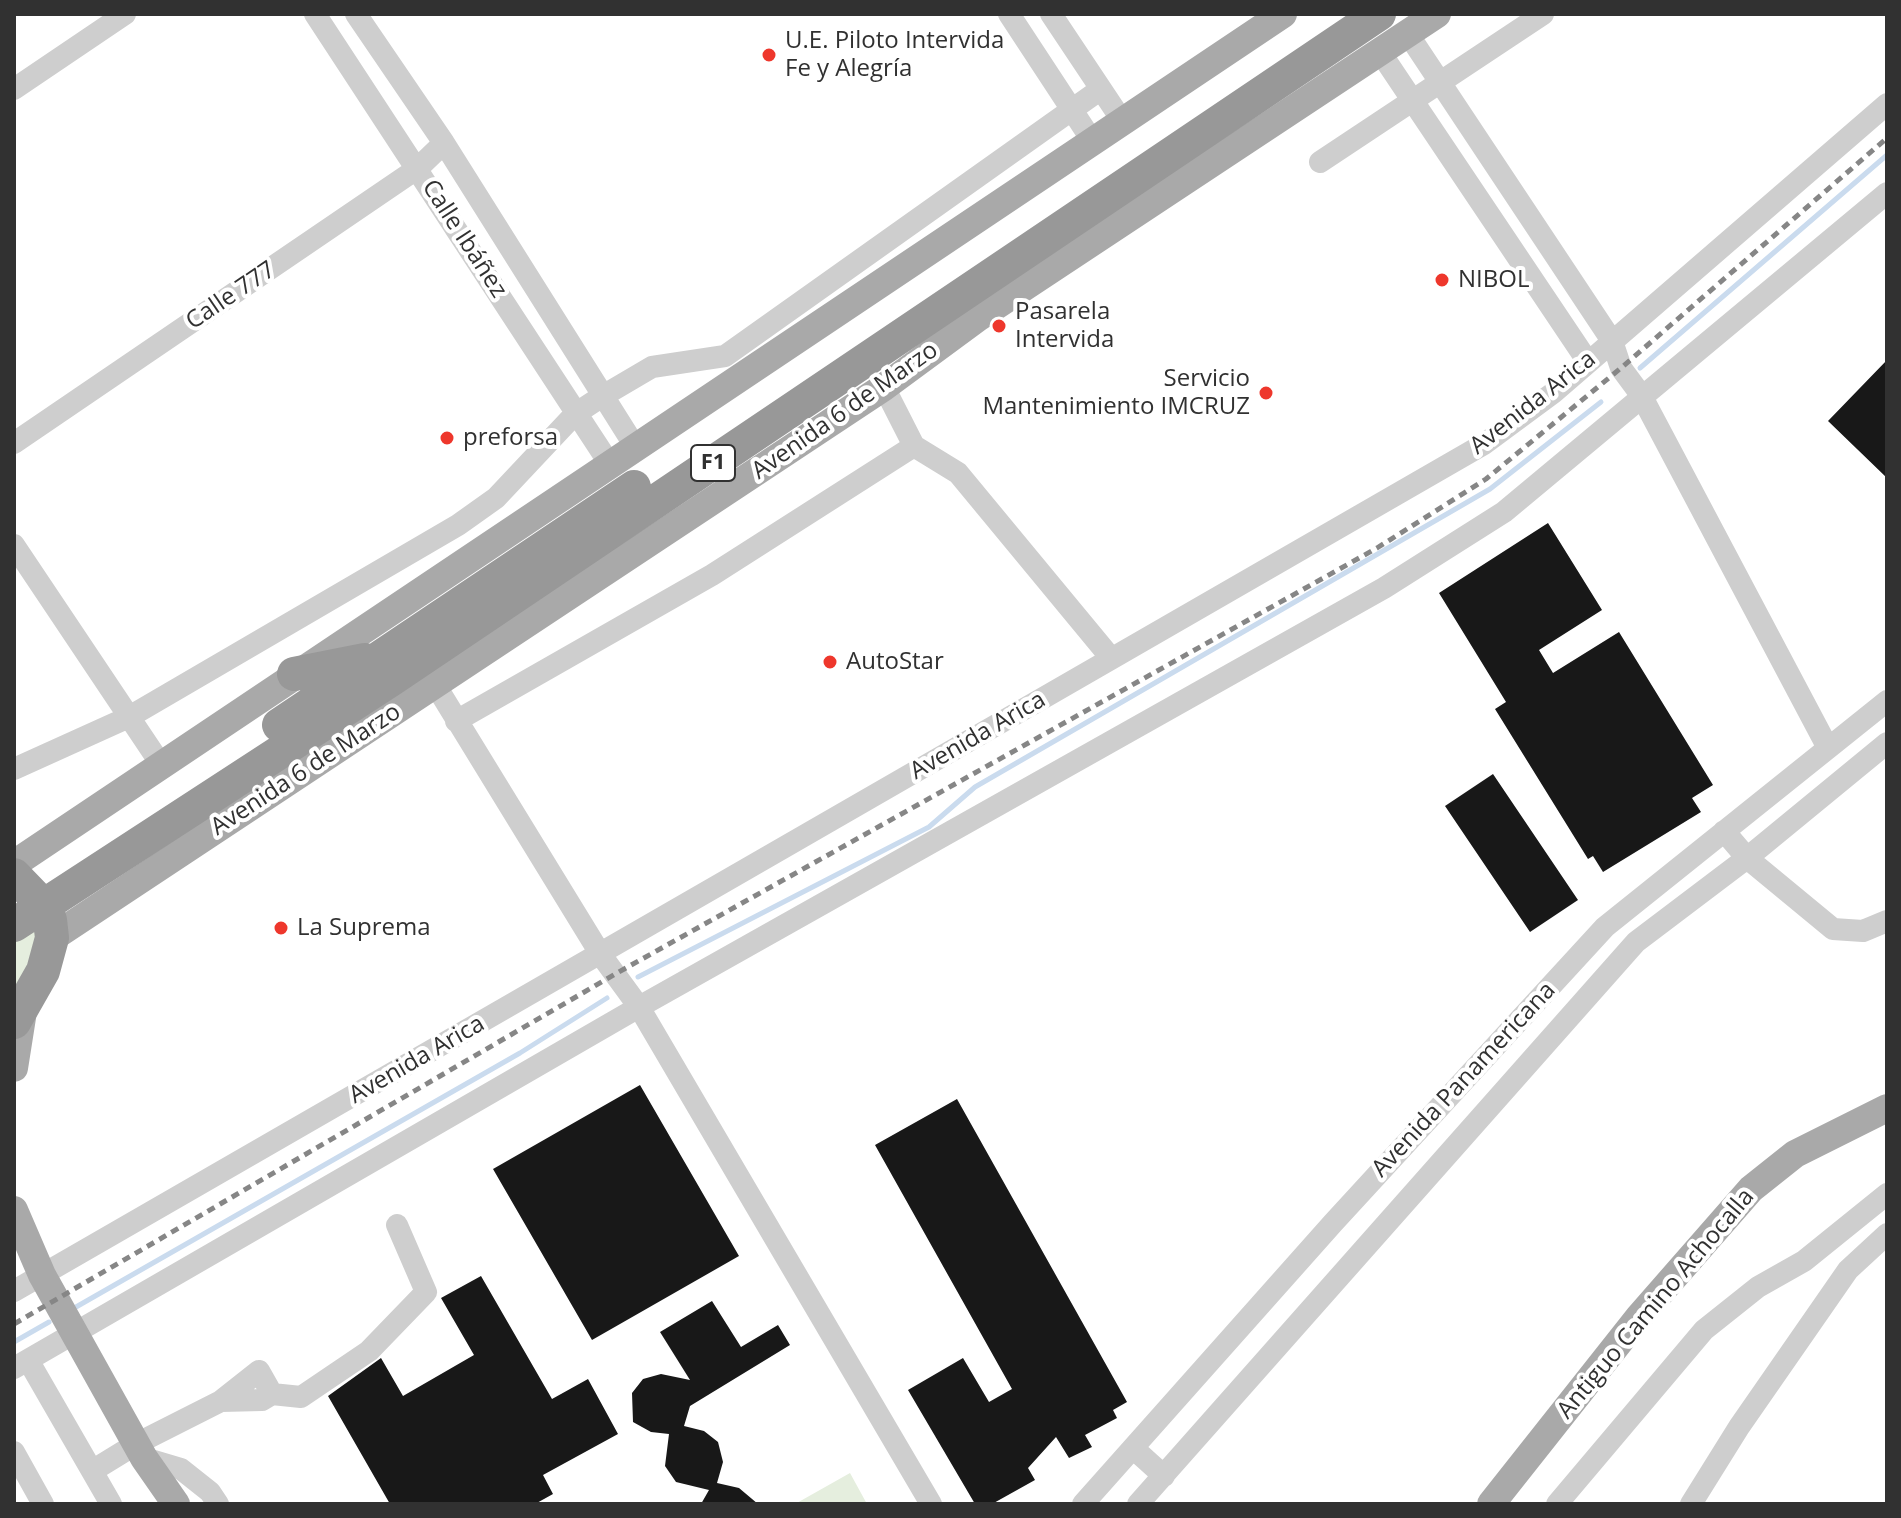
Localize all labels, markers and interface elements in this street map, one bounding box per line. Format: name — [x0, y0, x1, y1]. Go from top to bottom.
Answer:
place label: U.E. Piloto Intervida Fe y Alegría — [785, 27, 1004, 83]
marker: U.E. Piloto Intervida Fe y Alegría — [760, 46, 778, 64]
street label: Calle Ibáñez — [415, 175, 513, 303]
street label: Calle 777 — [181, 256, 281, 336]
place label: NIBOL — [1458, 266, 1529, 294]
marker: NIBOL — [1433, 271, 1451, 289]
place label: Pasarela Intervida — [1015, 298, 1114, 354]
marker: Pasarela Intervida — [990, 317, 1008, 335]
street label: Avenida 6 de Marzo — [746, 336, 944, 486]
street label: Avenida Arica — [1464, 345, 1602, 461]
place label: Servicio Mantenimiento IMCRUZ — [982, 365, 1250, 421]
marker: Servicio Mantenimiento IMCRUZ — [1257, 384, 1275, 402]
place label: preforsa — [463, 424, 558, 452]
marker: preforsa — [438, 429, 456, 447]
road number: F1 — [691, 445, 735, 481]
place label: AutoStar — [846, 648, 944, 676]
marker: AutoStar — [821, 653, 839, 671]
street label: Avenida Arica — [905, 686, 1051, 786]
street label: Avenida 6 de Marzo — [206, 698, 406, 842]
place label: La Suprema — [297, 914, 430, 942]
marker: La Suprema — [272, 919, 290, 937]
street label: Avenida Panamericana — [1366, 977, 1562, 1183]
street label: Avenida Arica — [344, 1010, 490, 1110]
street label: Antiguo Camino Achocalla — [1551, 1183, 1761, 1425]

